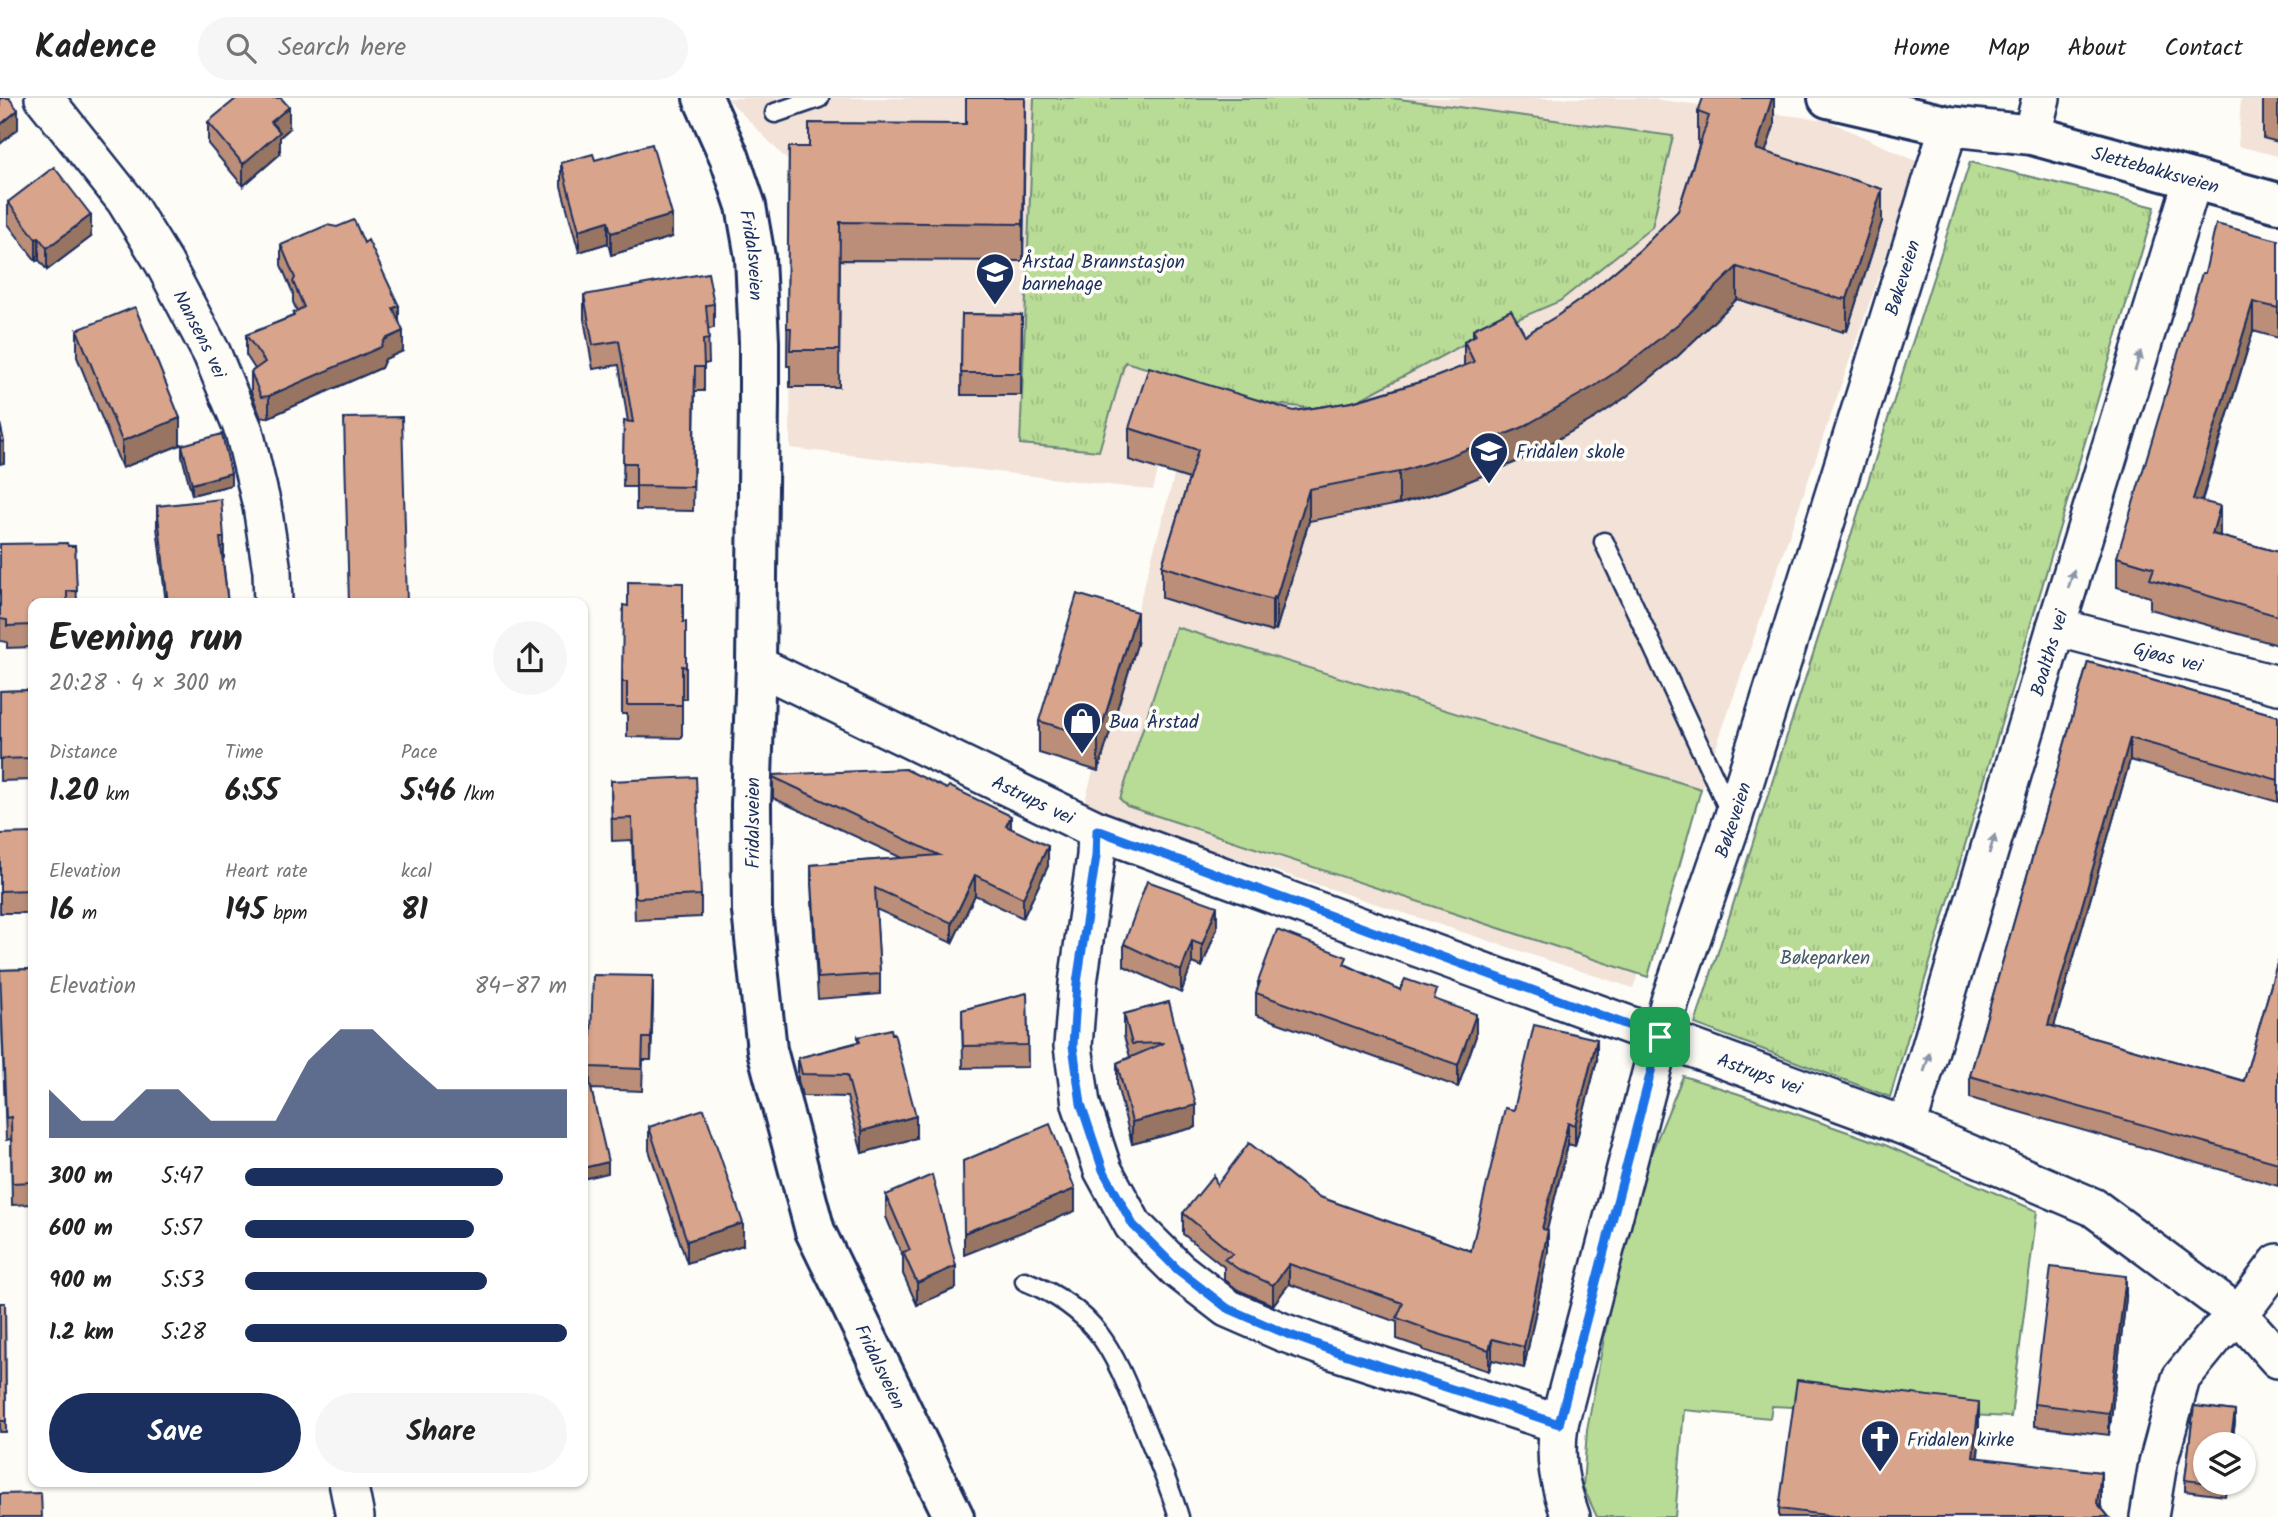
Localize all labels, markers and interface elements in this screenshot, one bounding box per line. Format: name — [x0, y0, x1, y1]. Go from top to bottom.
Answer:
search box — [198, 17, 688, 80]
text: Kadence — [35, 22, 156, 75]
text: Search here — [278, 27, 406, 69]
icon: search — [222, 29, 260, 67]
text: Home — [1893, 29, 1950, 68]
text: Map — [1988, 29, 2030, 68]
text: About — [2068, 29, 2126, 68]
text: Contact — [2164, 29, 2243, 68]
street label: Slettebakksveien — [2088, 139, 2222, 203]
street label: Fridalsveien — [730, 207, 770, 301]
street label: Bøkeveien — [1878, 236, 1930, 320]
place label: Årstad Brannstasjon barnehage — [1022, 248, 1185, 300]
school or university icon: Årstad Brannstasjon barnehage — [974, 251, 1016, 306]
street label: Nansens vei — [164, 285, 234, 385]
one-way arrow — [2133, 351, 2143, 372]
school or university icon: Fridalen skole — [1468, 430, 1510, 485]
place label: Fridalen skole — [1516, 438, 1625, 468]
one-way arrow — [2066, 568, 2076, 589]
street label: Boalths vei — [2023, 605, 2078, 700]
text: Evening run — [49, 610, 243, 670]
button: share — [493, 621, 567, 695]
street label: Gjøas vei — [2130, 635, 2207, 682]
text: 20:28 · 4 × 300 m — [49, 666, 237, 702]
shop icon: Bua Årstad — [1061, 700, 1103, 755]
place label: Bua Årstad — [1109, 708, 1199, 738]
text: Distance — [49, 738, 117, 768]
text: Time — [225, 738, 263, 768]
text: Pace — [401, 738, 437, 768]
text: 1.20 — [49, 768, 98, 816]
text: 6:55 — [225, 768, 279, 816]
text: 5:46 — [401, 768, 456, 816]
street label: Astrups vei — [986, 768, 1080, 834]
street label: Fridalsveien — [739, 777, 769, 869]
street label: Bøkeveien — [1708, 779, 1761, 862]
text: km — [98, 780, 130, 810]
text: /km — [456, 780, 495, 810]
one-way arrow — [1987, 833, 1997, 854]
text: Elevation — [49, 857, 121, 887]
text: Heart rate — [225, 857, 308, 887]
text: kcal — [401, 857, 432, 887]
text: 16 — [49, 887, 74, 935]
text: 145 — [225, 887, 266, 935]
text: 81 — [401, 887, 428, 935]
text: m — [74, 899, 97, 929]
text: bpm — [266, 899, 307, 929]
park label: Bøkeparken — [1780, 944, 1870, 974]
text: Elevation — [49, 969, 136, 1005]
text: 84–87 m — [474, 969, 567, 1005]
pin — [1630, 1007, 1690, 1067]
icon: arrive — [1641, 1018, 1679, 1056]
street label: Astrups vei — [1713, 1046, 1807, 1105]
one-way arrow — [1922, 1051, 1932, 1072]
text: 300 m — [49, 1159, 113, 1195]
text: 5:47 — [161, 1159, 202, 1195]
text: 600 m — [49, 1211, 113, 1247]
text: 5:57 — [161, 1211, 202, 1247]
text: 900 m — [49, 1263, 112, 1299]
text: 5:53 — [161, 1263, 205, 1299]
text: 1.2 km — [49, 1315, 114, 1351]
text: 5:28 — [161, 1315, 206, 1351]
street label: Fridalsveien — [845, 1319, 913, 1415]
button: Save — [49, 1393, 301, 1473]
button: Share — [315, 1393, 567, 1473]
church icon: Fridalen kirke — [1859, 1418, 1901, 1473]
place label: Fridalen kirke — [1907, 1426, 2015, 1456]
map controls — [2193, 1432, 2256, 1495]
button: layers — [2193, 1432, 2256, 1495]

